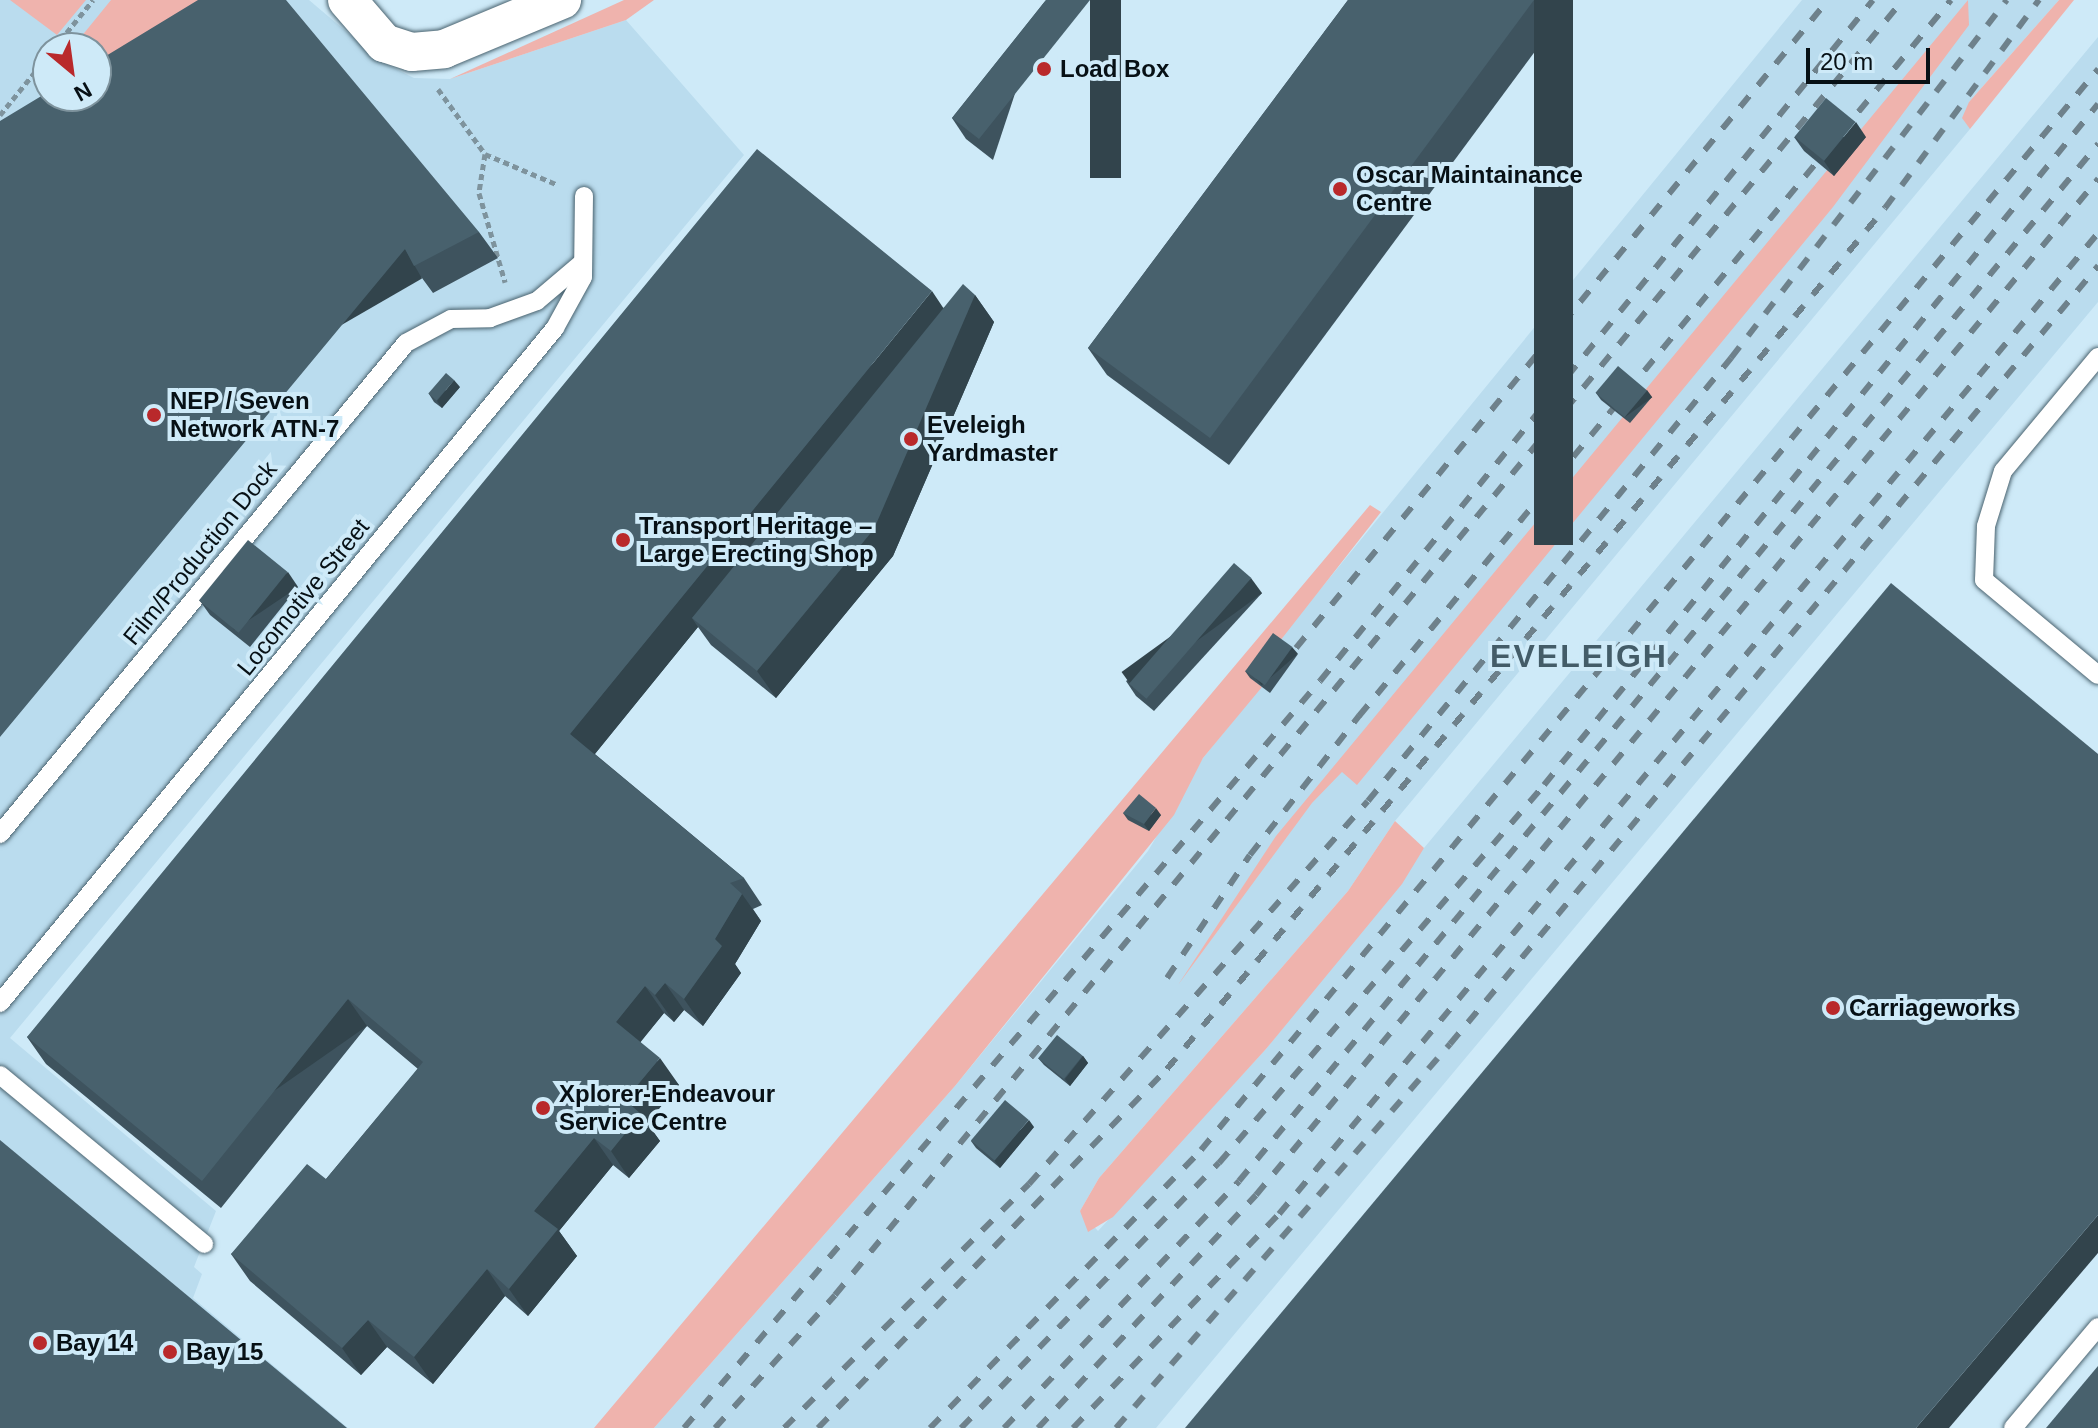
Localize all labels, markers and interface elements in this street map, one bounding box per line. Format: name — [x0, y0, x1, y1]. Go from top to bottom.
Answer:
north arrow — [32, 32, 112, 112]
scale bar — [1810, 32, 1934, 82]
text: 20 m — [1820, 48, 1873, 75]
place label: Load Box — [1060, 55, 1169, 83]
marker: Load Box — [1035, 60, 1053, 78]
text: N — [70, 77, 96, 106]
place label: Oscar Maintainance Centre — [1356, 161, 1583, 217]
marker: Oscar Maintainance Centre — [1331, 180, 1349, 198]
place label: NEP / Seven Network ATN-7 — [170, 387, 340, 443]
marker: NEP / Seven Network ATN-7 — [145, 406, 163, 424]
place label: Eveleigh Yardmaster — [927, 411, 1058, 467]
marker: Eveleigh Yardmaster — [902, 430, 920, 448]
street label: Film/Production Dock — [117, 455, 283, 651]
place label: Transport Heritage – Large Erecting Shop — [639, 512, 874, 568]
street label: Locomotive Street — [231, 513, 375, 681]
marker: Transport Heritage – Large Erecting Shop — [614, 531, 632, 549]
district label: EVELEIGH — [1490, 637, 1668, 675]
place label: Carriageworks — [1849, 994, 2016, 1022]
marker: Carriageworks — [1824, 999, 1842, 1017]
place label: Xplorer-Endeavour Service Centre — [559, 1080, 775, 1136]
marker: Xplorer-Endeavour Service Centre — [534, 1099, 552, 1117]
place label: Bay 14 — [56, 1329, 133, 1357]
marker: Bay 14 — [31, 1334, 49, 1352]
place label: Bay 15 — [186, 1338, 263, 1366]
marker: Bay 15 — [161, 1343, 179, 1361]

